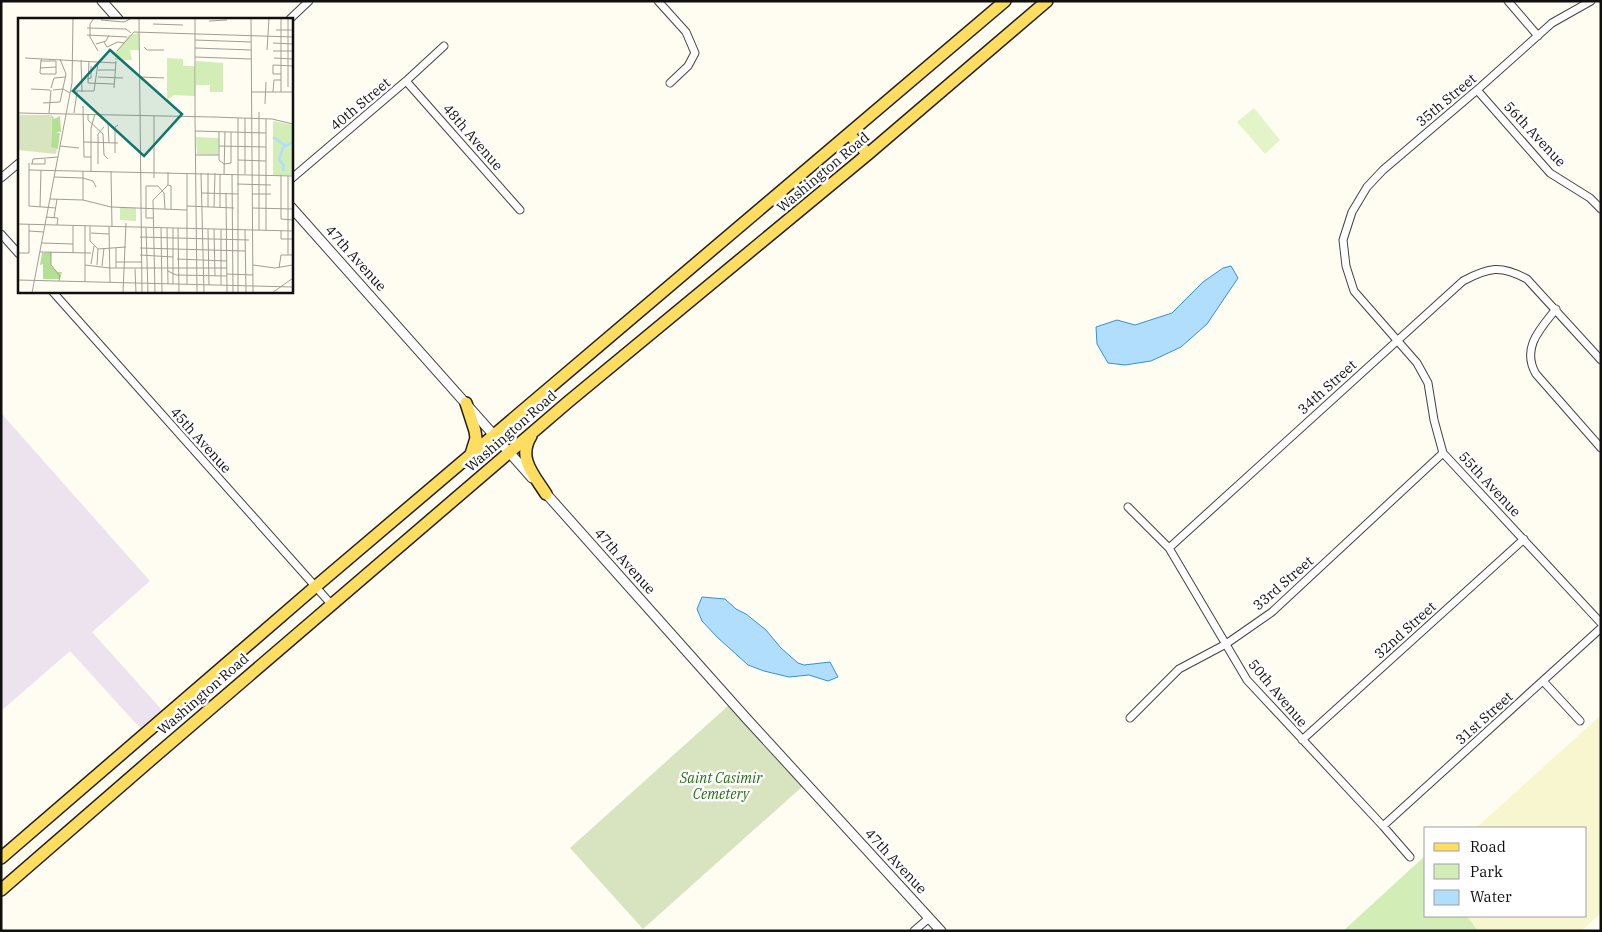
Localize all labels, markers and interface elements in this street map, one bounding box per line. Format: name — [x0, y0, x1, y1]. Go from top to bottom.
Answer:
inset map — [18, 18, 292, 292]
street label: 35th Street — [1412, 70, 1480, 130]
street label: 40th Street — [326, 74, 394, 134]
street label: 56th Avenue — [1500, 98, 1570, 170]
street label: 48th Avenue — [439, 100, 507, 174]
street label: Washington Road — [773, 128, 873, 216]
street label: 47th Avenue — [322, 221, 390, 295]
street label: 34th Street — [1294, 356, 1360, 418]
street label: Washington Road — [462, 386, 561, 476]
street label: 45th Avenue — [167, 403, 235, 477]
street label: 55th Avenue — [1455, 448, 1525, 520]
street label: 47th Avenue — [591, 524, 659, 598]
street label: 33rd Street — [1249, 552, 1317, 614]
street label: 32nd Street — [1370, 598, 1440, 662]
street label: Washington Road — [154, 649, 253, 739]
street label: 50th Avenue — [1244, 655, 1312, 731]
street label: 31st Street — [1452, 688, 1516, 748]
park label: Saint Casimir Cemetery — [679, 769, 763, 803]
street label: 47th Avenue — [861, 825, 931, 897]
legend — [1424, 827, 1587, 917]
text: Road — [1470, 837, 1506, 856]
text: Park — [1470, 862, 1503, 881]
text: Water — [1470, 887, 1512, 906]

